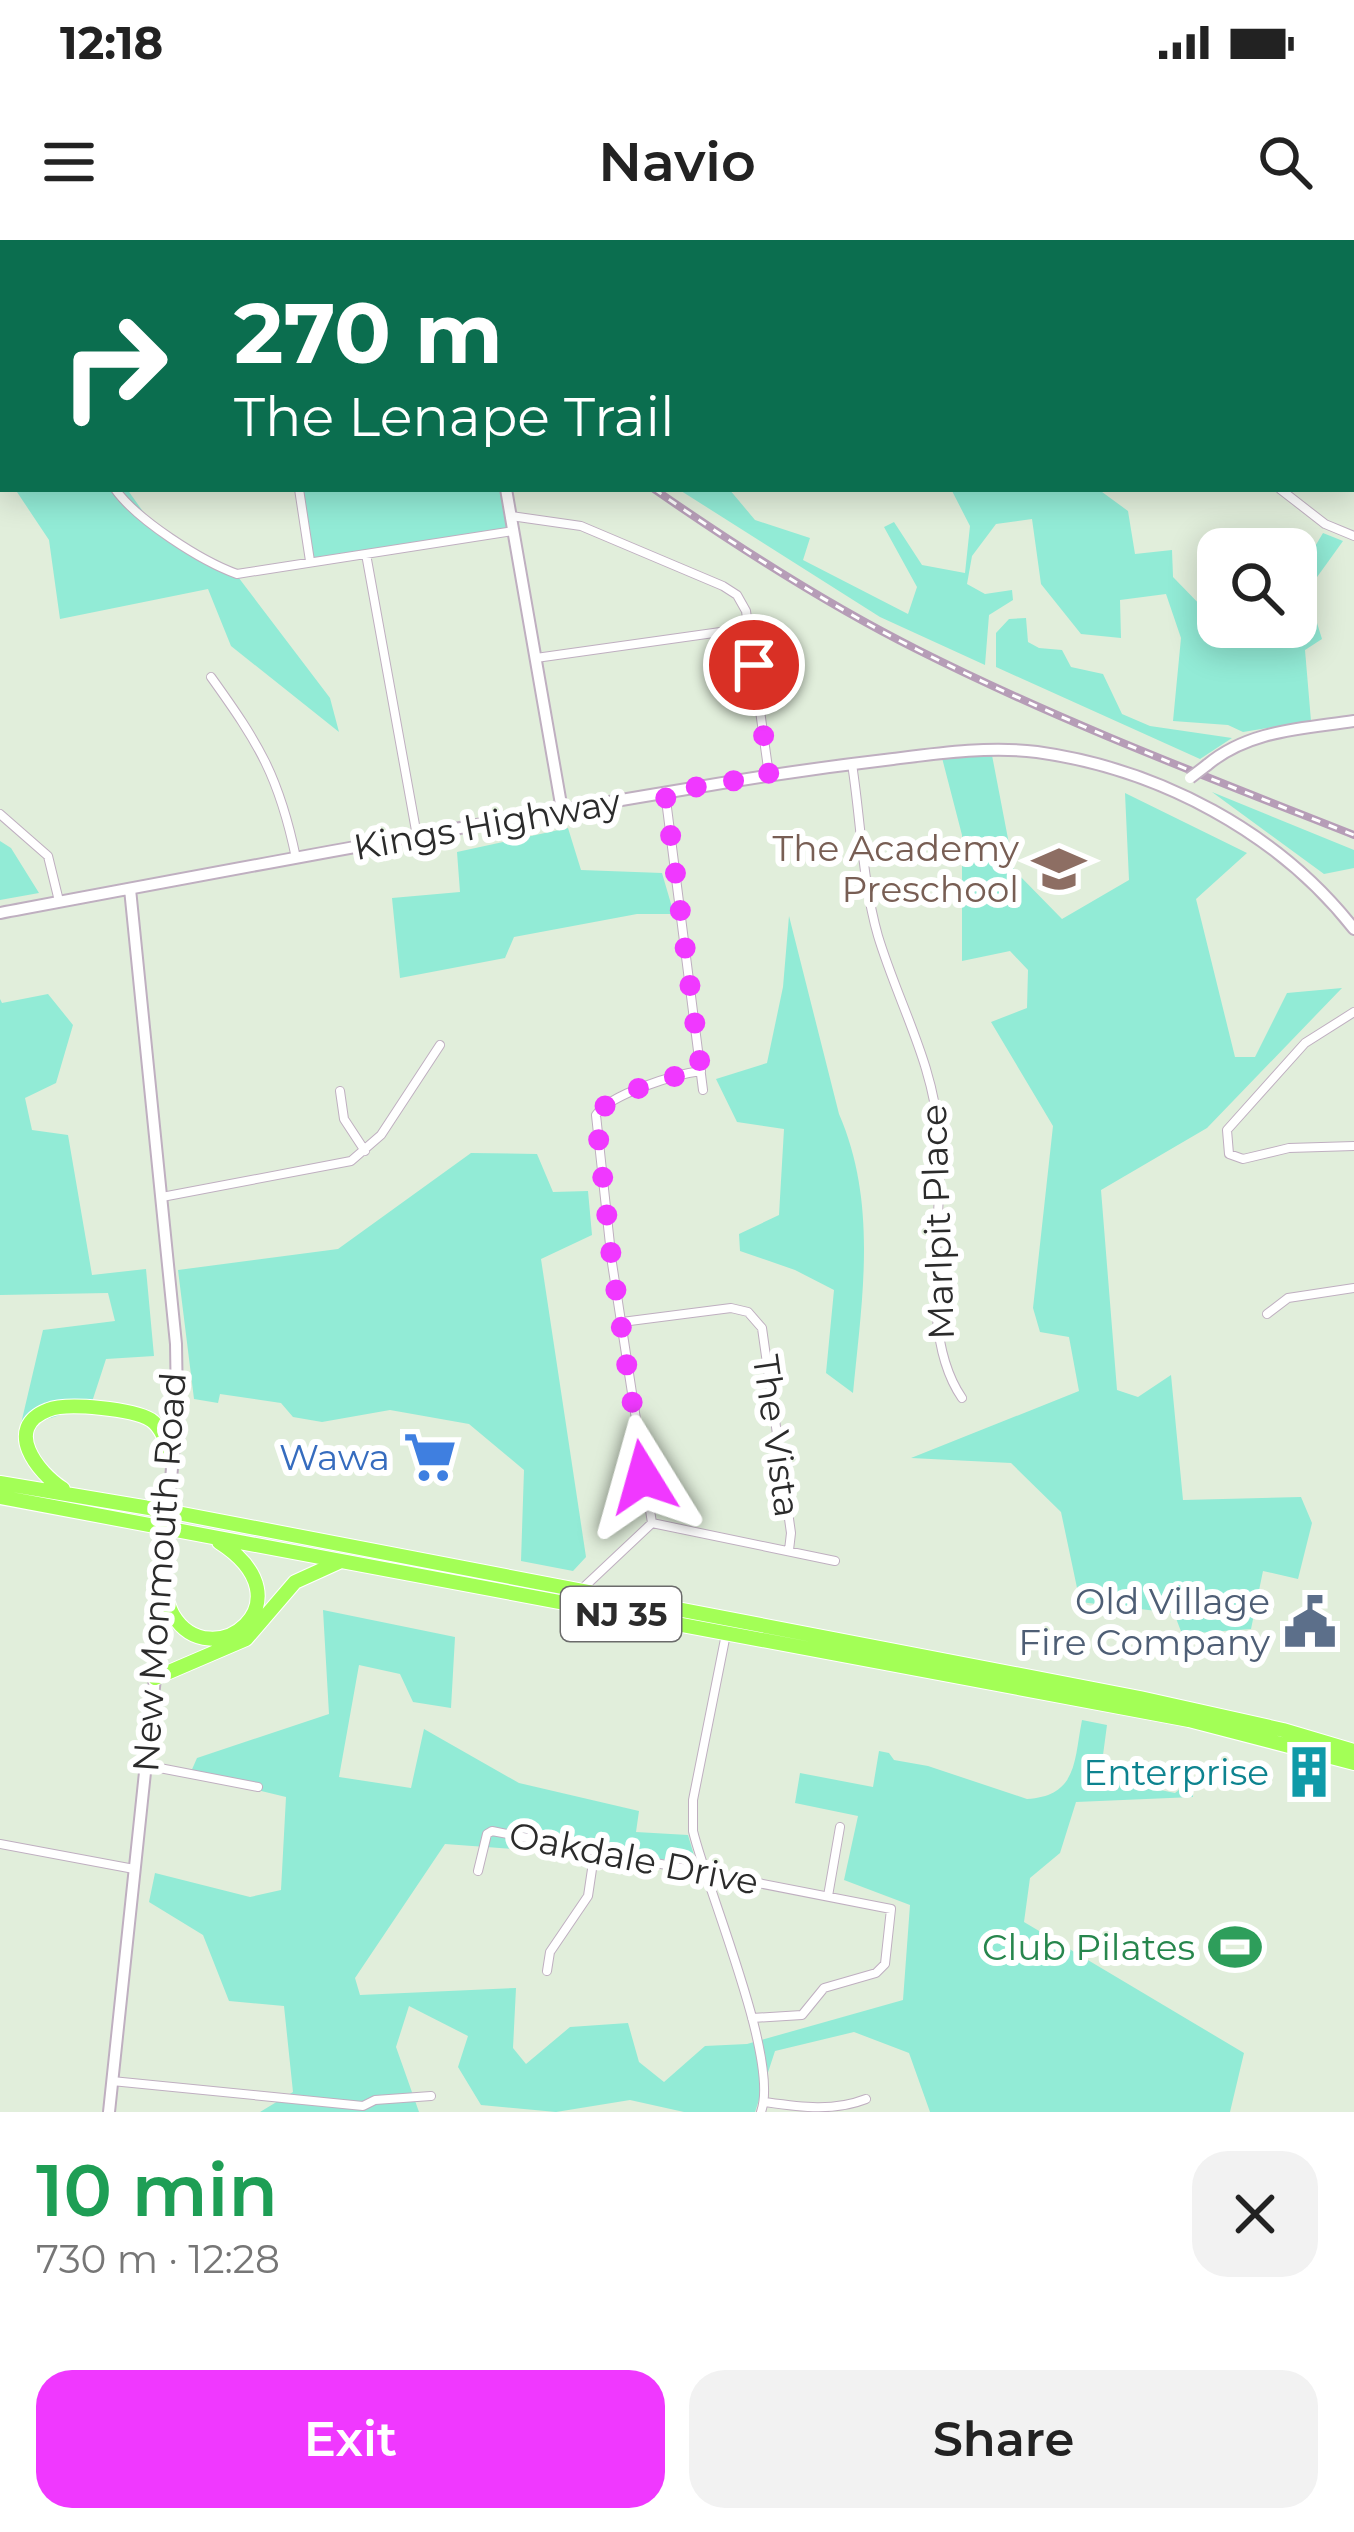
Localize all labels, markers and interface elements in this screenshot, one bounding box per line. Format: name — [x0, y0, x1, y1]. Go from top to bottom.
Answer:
text: 12:18 — [60, 15, 163, 70]
icon: menu — [36, 129, 102, 195]
text: Navio — [598, 129, 756, 195]
icon: search — [1252, 129, 1318, 195]
text: 270 m — [234, 282, 503, 384]
icon: right — [36, 288, 192, 444]
text: The Lenape Trail — [234, 384, 675, 450]
map controls — [1197, 528, 1317, 648]
button: search — [1197, 528, 1317, 648]
pin — [703, 614, 805, 716]
icon: arrive — [721, 632, 787, 698]
street label: Kings Highway — [350, 779, 624, 869]
place label: The Academy Preschool — [773, 826, 1019, 911]
school or university icon: The Academy Preschool — [1030, 840, 1088, 898]
street label: Marlpit Place — [911, 1103, 963, 1341]
street label: The Vista — [744, 1352, 810, 1520]
street label: New Monmouth Road — [123, 1371, 195, 1773]
position arrow — [580, 1414, 706, 1540]
supermarket icon: Wawa — [401, 1428, 459, 1486]
place label: Wawa — [279, 1435, 390, 1479]
place label: Old Village Fire Company — [1018, 1579, 1270, 1664]
road number: NJ 35 — [561, 1587, 681, 1641]
public building icon: Old Village Fire Company — [1281, 1593, 1339, 1651]
building icon: Enterprise — [1280, 1743, 1338, 1801]
place label: Enterprise — [1083, 1750, 1269, 1794]
street label: Oakdale Drive — [506, 1812, 762, 1904]
sports icon: Club Pilates — [1206, 1918, 1264, 1976]
place label: Club Pilates — [982, 1925, 1195, 1969]
text: 10 min — [36, 2146, 278, 2234]
button: close — [1192, 2151, 1318, 2277]
text: 730 m · 12:28 — [36, 2235, 280, 2283]
button: Exit — [36, 2370, 665, 2508]
button: Share — [689, 2370, 1318, 2508]

